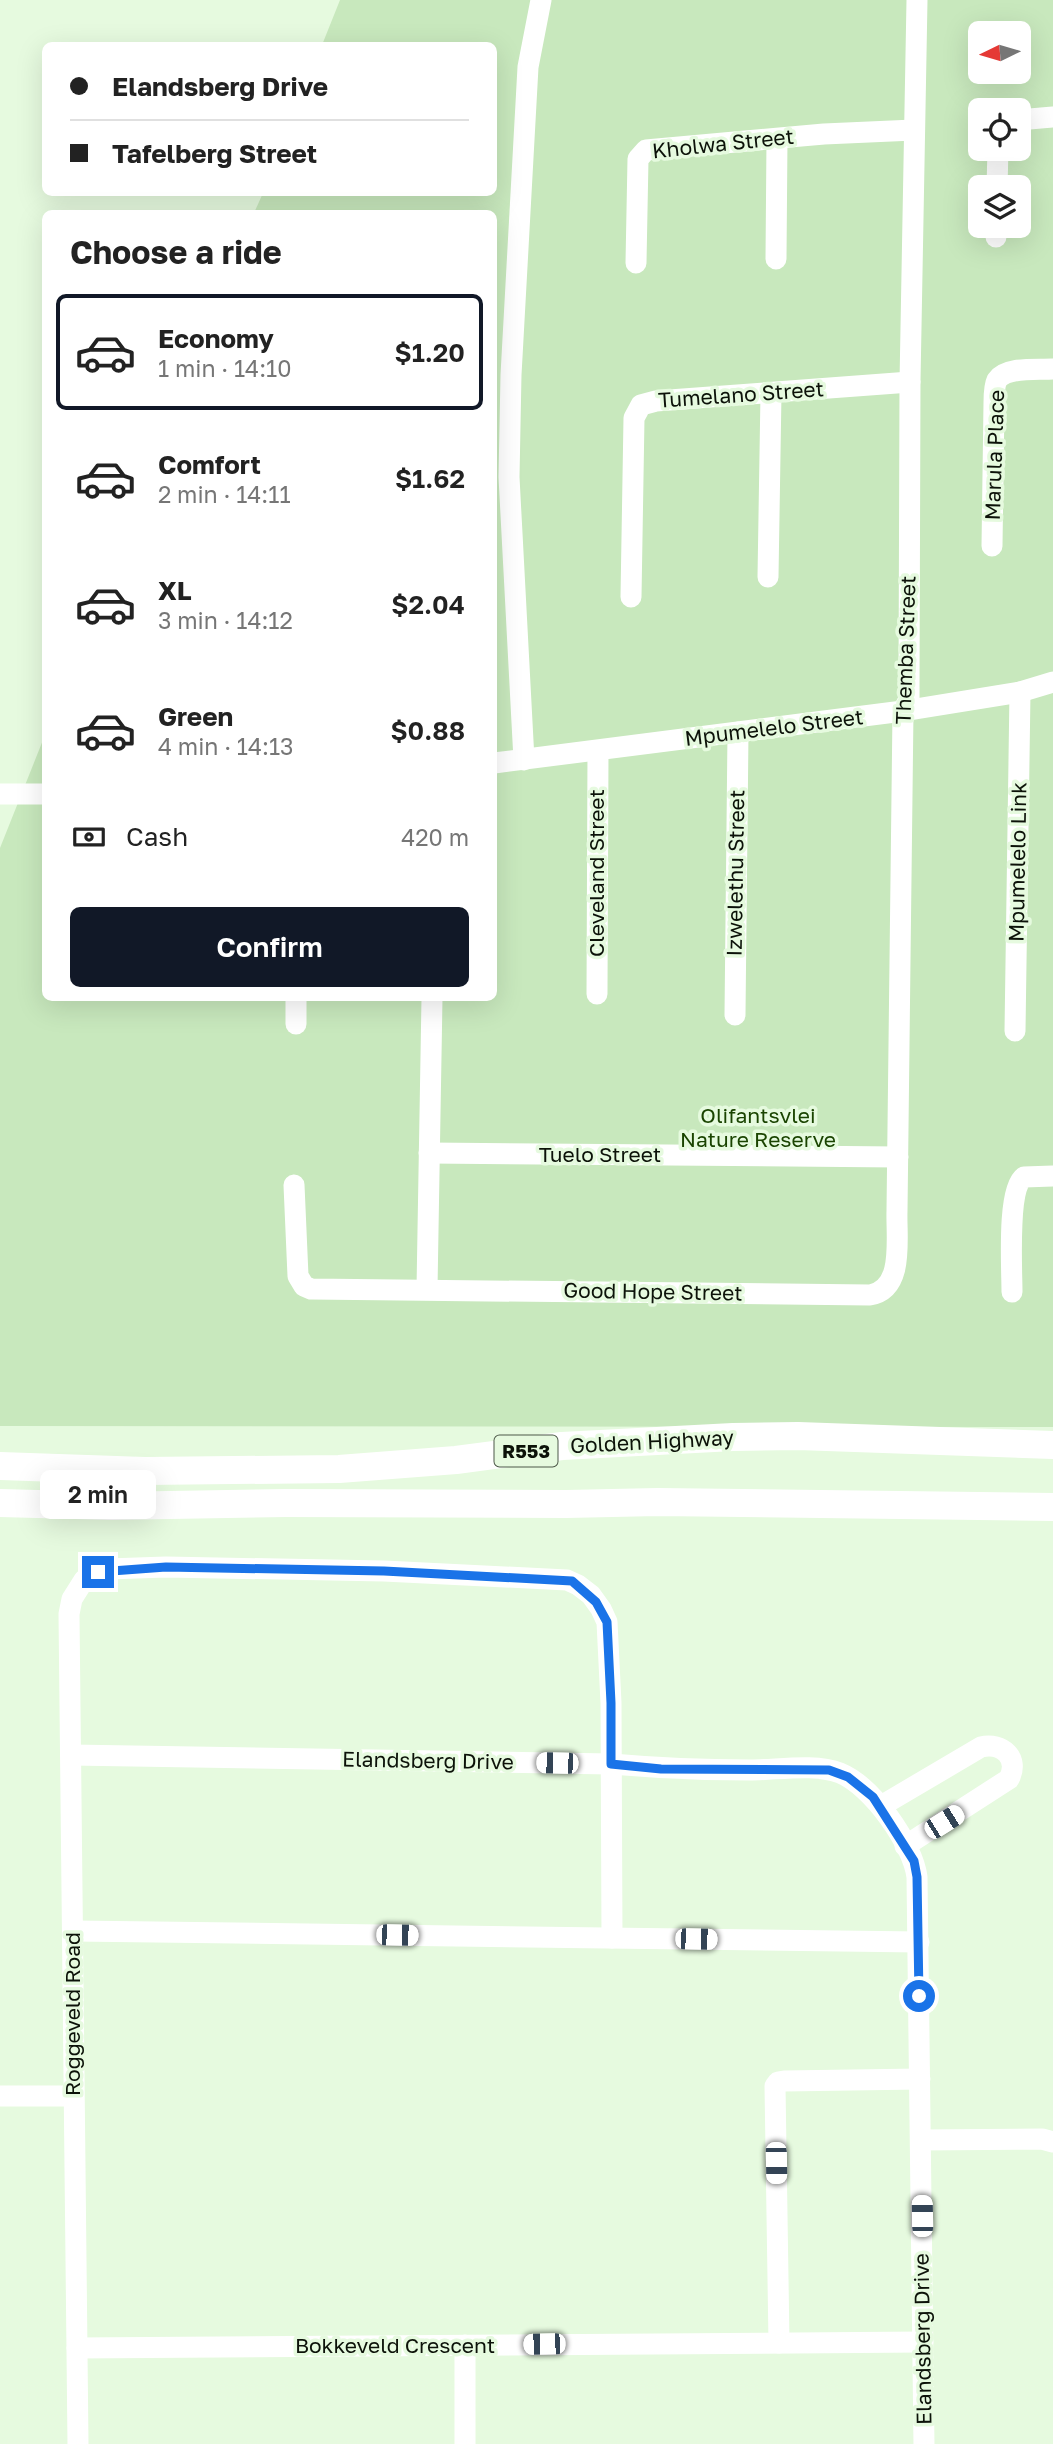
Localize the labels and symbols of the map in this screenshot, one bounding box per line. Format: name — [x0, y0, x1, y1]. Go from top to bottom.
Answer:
north arrow — [968, 21, 1031, 84]
street label: Kholwa Street — [651, 123, 795, 163]
street label: Tumelano Street — [657, 375, 825, 413]
street label: Marula Place — [979, 389, 1009, 521]
street label: Themba Street — [889, 575, 921, 725]
street label: Mpumelelo Street — [683, 703, 865, 751]
street label: Mpumelelo Link — [1003, 782, 1031, 942]
street label: Cleveland Street — [583, 789, 609, 957]
street label: Izwelethu Street — [721, 789, 749, 957]
park label: Olifantsvlei Nature Reserve — [680, 1102, 836, 1152]
street label: Tuelo Street — [539, 1141, 661, 1167]
street label: Good Hope Street — [563, 1276, 743, 1306]
street label: Golden Highway — [569, 1424, 735, 1458]
road number: R553 — [494, 1436, 558, 1466]
callout: 2 min — [40, 1470, 156, 1520]
route end — [82, 1556, 114, 1588]
street label: Elandsberg Drive — [342, 1746, 514, 1774]
car — [536, 1752, 579, 1774]
car — [921, 1802, 968, 1842]
car — [376, 1924, 419, 1946]
car — [675, 1928, 718, 1950]
street label: Roggeveld Road — [59, 1932, 85, 2096]
route start — [903, 1980, 935, 2012]
car — [766, 2142, 787, 2184]
car — [912, 2195, 933, 2237]
street label: Elandsberg Drive — [908, 2253, 936, 2425]
street label: Bokkeveld Crescent — [295, 2332, 495, 2358]
car — [523, 2333, 566, 2355]

